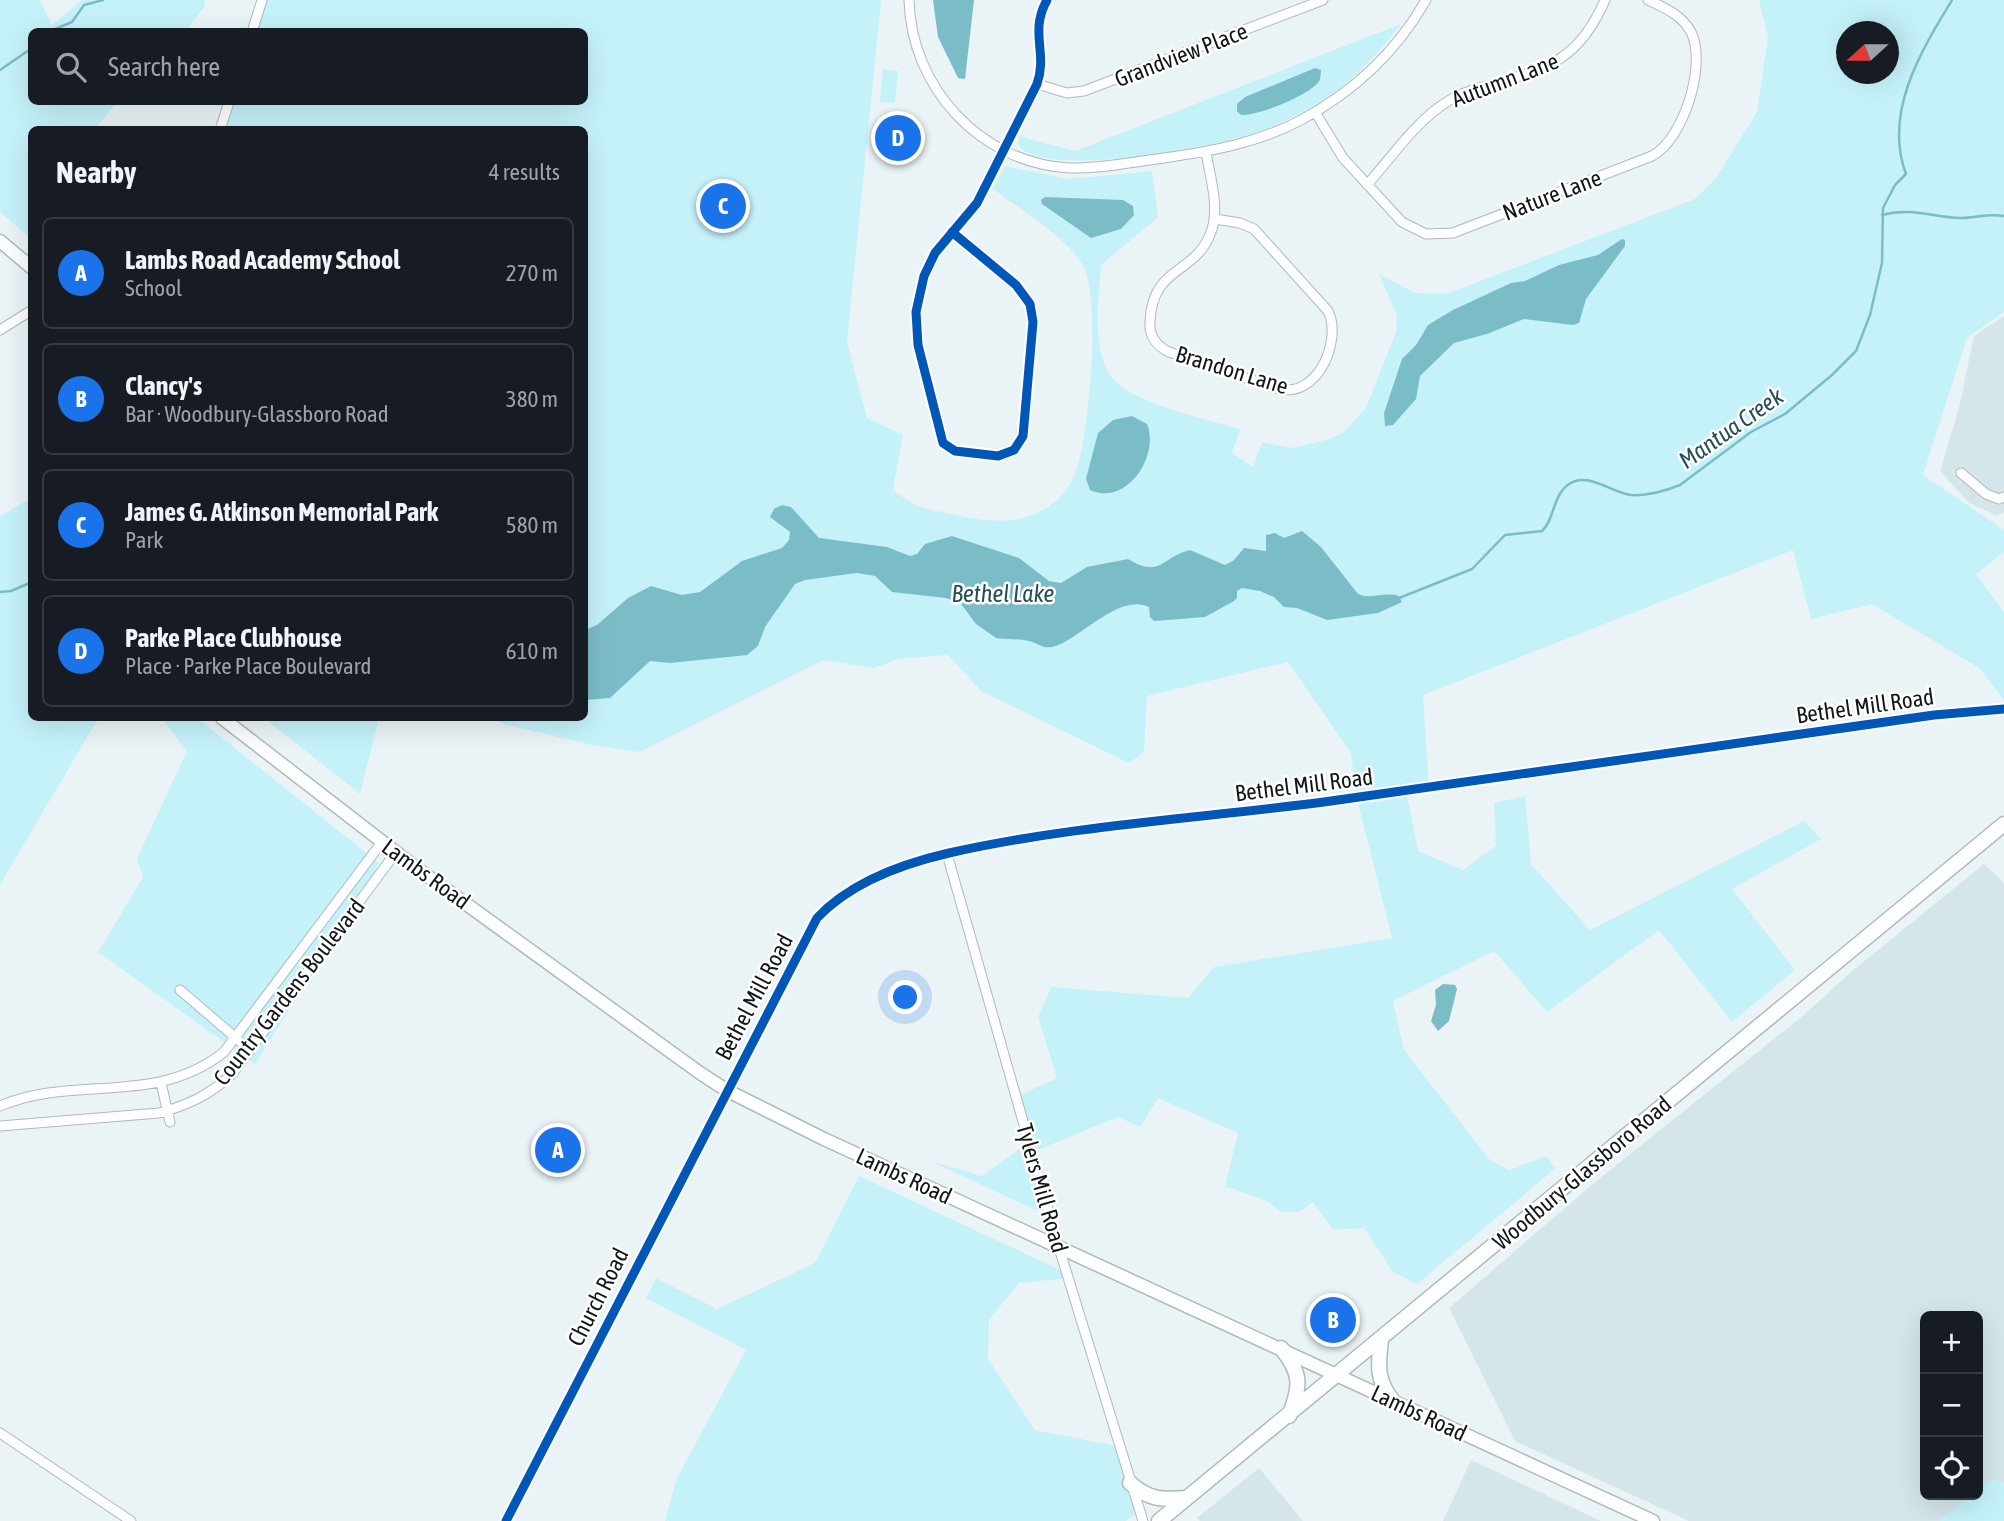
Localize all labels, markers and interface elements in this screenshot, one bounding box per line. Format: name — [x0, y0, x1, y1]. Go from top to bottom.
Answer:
street label: Grandview Place — [1111, 18, 1251, 92]
north arrow — [1836, 21, 1899, 84]
search box — [28, 28, 588, 105]
icon: search — [52, 48, 90, 86]
street label: Autumn Lane — [1448, 48, 1562, 112]
text: Search here — [108, 52, 220, 82]
pin: D — [875, 112, 921, 164]
text: Nearby — [56, 155, 136, 189]
text: 4 results — [489, 159, 560, 185]
street label: Nature Lane — [1499, 164, 1605, 226]
pin: C — [700, 180, 746, 232]
text: Lambs Road Academy School — [125, 245, 400, 275]
text: A — [75, 260, 87, 286]
text: 270 m — [506, 260, 558, 286]
text: School — [125, 275, 182, 301]
street label: Brandon Lane — [1173, 341, 1291, 399]
text: Clancy's — [125, 371, 202, 401]
water label: Mantua Creek — [1674, 382, 1789, 474]
text: B — [76, 386, 86, 412]
text: 380 m — [506, 386, 558, 412]
text: Bar · Woodbury-Glassboro Road — [125, 401, 389, 427]
text: James G. Atkinson Memorial Park — [125, 497, 438, 527]
text: C — [76, 512, 86, 538]
text: 580 m — [506, 512, 558, 538]
text: Park — [125, 527, 163, 553]
water label: Bethel Lake — [952, 580, 1054, 607]
text: Parke Place Clubhouse — [125, 623, 342, 653]
text: D — [75, 638, 87, 664]
text: 610 m — [506, 638, 558, 664]
text: Place · Parke Place Boulevard — [125, 653, 371, 679]
street label: Bethel Mill Road — [1794, 683, 1936, 729]
street label: Bethel Mill Road — [1234, 764, 1374, 806]
street label: Lambs Road — [377, 833, 475, 915]
street label: Country Gardens Boulevard — [208, 894, 370, 1090]
street label: Bethel Mill Road — [710, 930, 798, 1064]
your location — [888, 980, 922, 1014]
street label: Woodbury-Glassboro Road — [1488, 1091, 1676, 1255]
street label: Tylers Mill Road — [1011, 1121, 1073, 1255]
pin: A — [535, 1124, 581, 1176]
street label: Lambs Road — [852, 1143, 956, 1209]
street label: Church Road — [562, 1244, 634, 1350]
pin: B — [1310, 1294, 1356, 1346]
map controls — [1920, 1311, 1983, 1500]
button: + — [1920, 1311, 1983, 1374]
button: − — [1920, 1374, 1983, 1437]
street label: Lambs Road — [1367, 1380, 1471, 1446]
button: locate — [1920, 1437, 1983, 1500]

